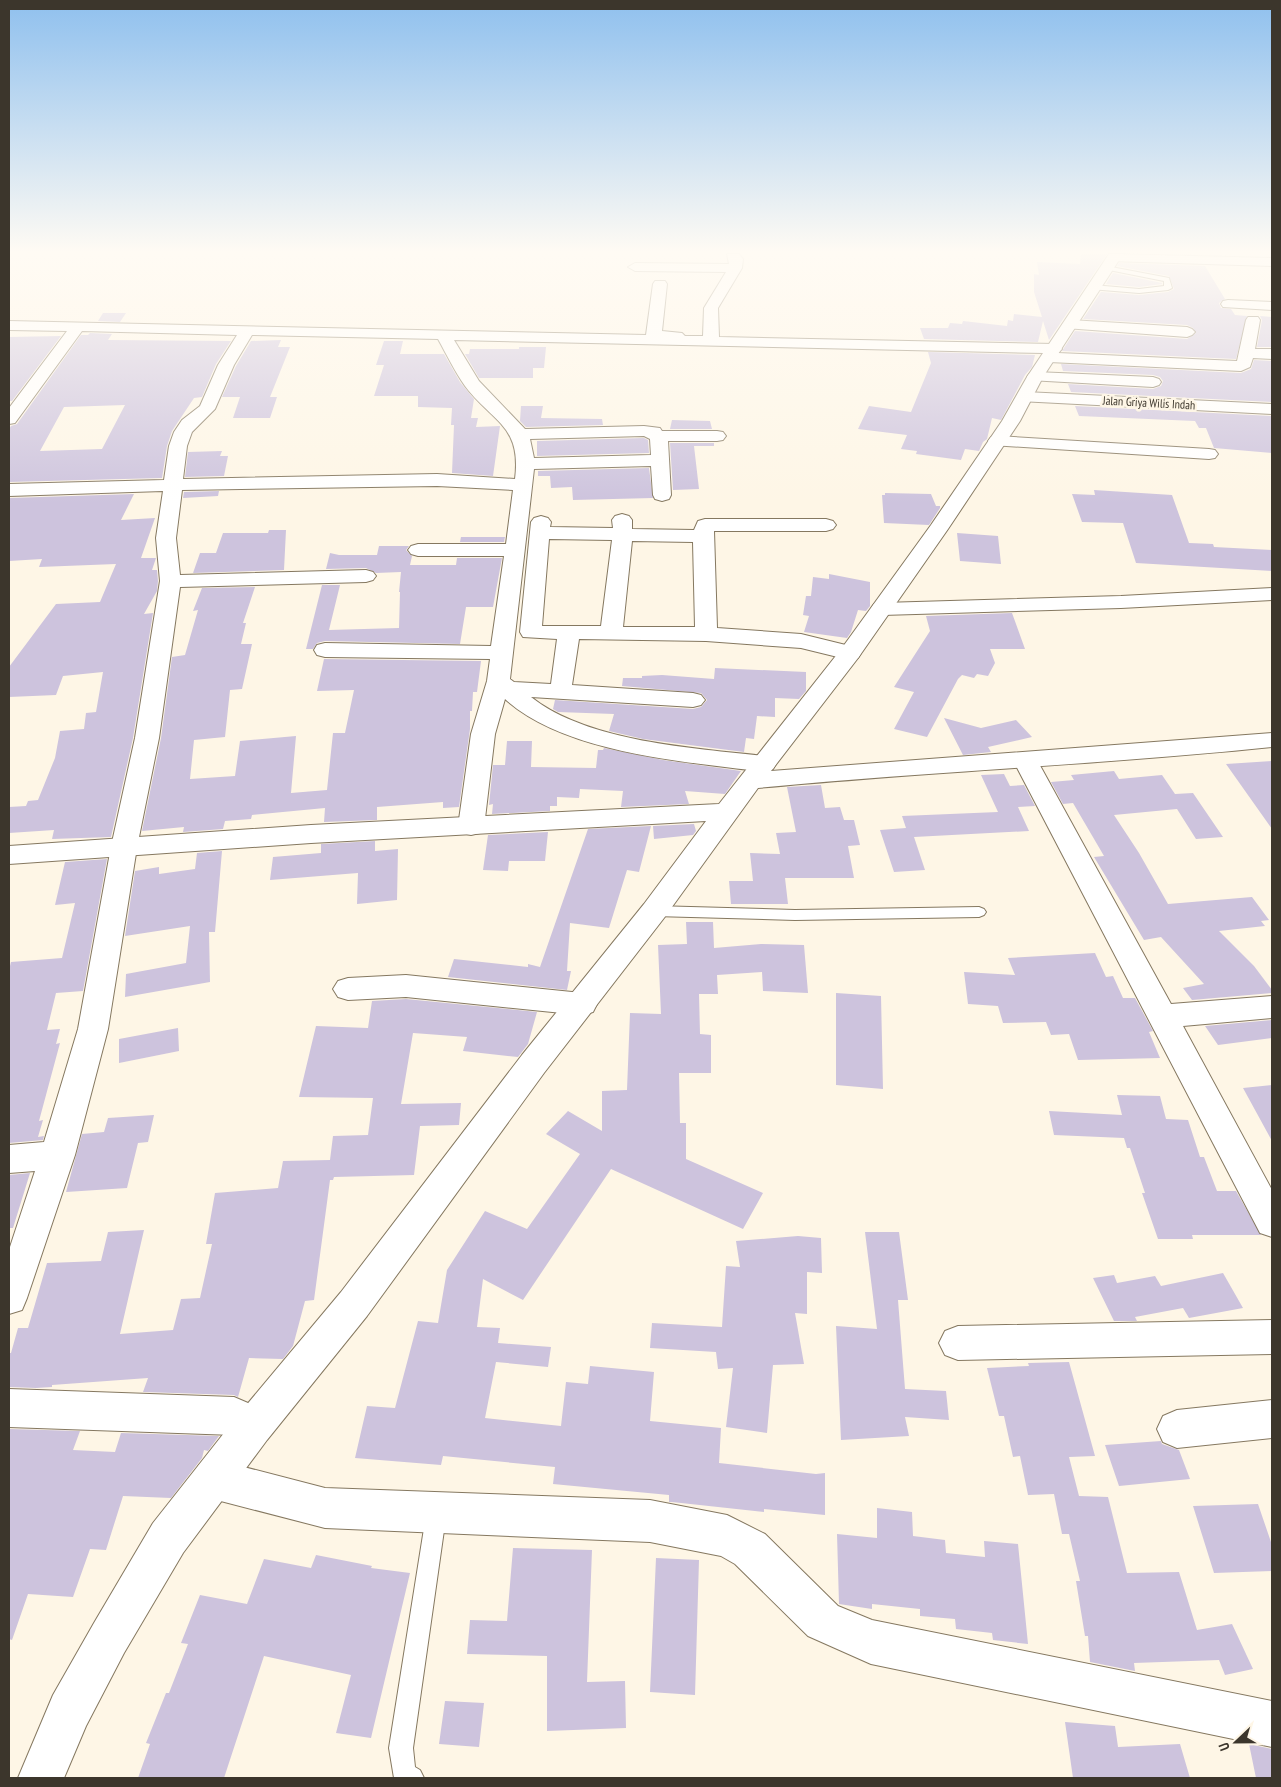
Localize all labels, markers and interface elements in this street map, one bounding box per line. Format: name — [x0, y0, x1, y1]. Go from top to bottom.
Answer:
street label: Jalan Griya Wilis Indah — [1101, 393, 1196, 412]
north arrow — [1211, 1717, 1261, 1767]
text: U — [1214, 1740, 1234, 1754]

